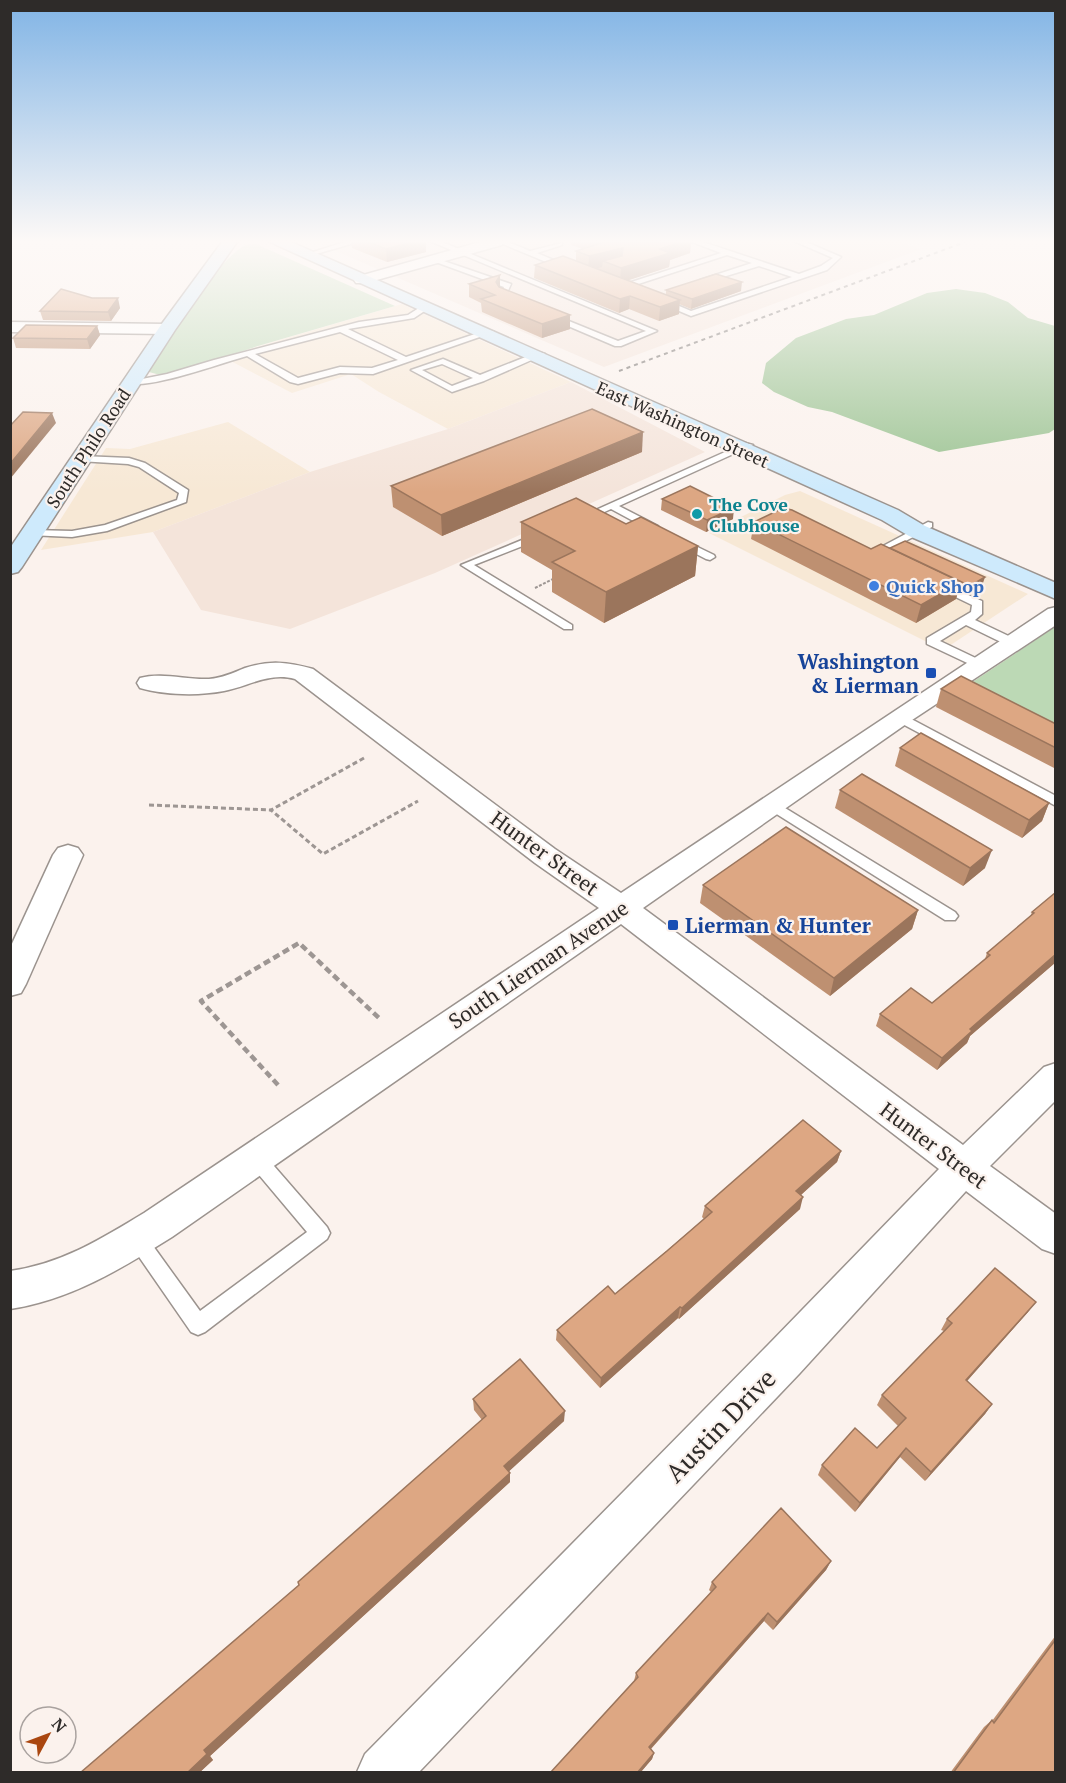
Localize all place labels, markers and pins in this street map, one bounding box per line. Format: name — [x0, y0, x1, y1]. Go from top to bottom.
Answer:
place label: The Cove Clubhouse — [709, 492, 800, 537]
marker: The Cove Clubhouse — [690, 507, 704, 521]
place label: Quick Shop — [886, 574, 984, 598]
marker: Quick Shop — [867, 579, 881, 593]
place label: Washington & Lierman — [797, 647, 919, 699]
marker: Washington & Lierman — [924, 666, 938, 680]
place label: Lierman & Hunter — [685, 911, 871, 939]
marker: Lierman & Hunter — [666, 918, 680, 932]

